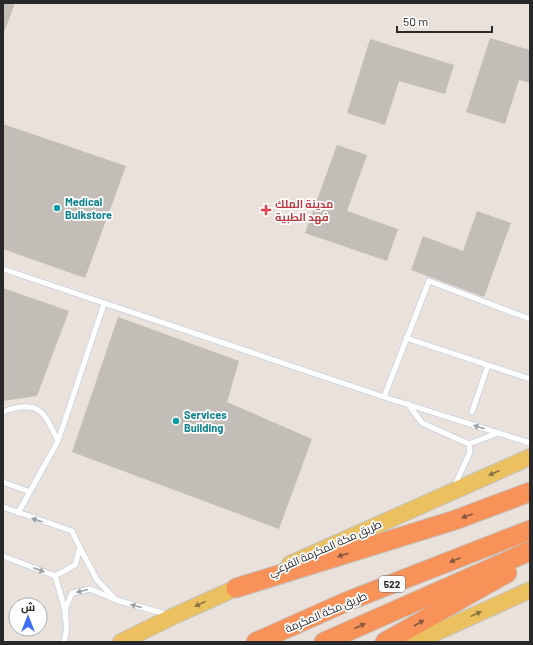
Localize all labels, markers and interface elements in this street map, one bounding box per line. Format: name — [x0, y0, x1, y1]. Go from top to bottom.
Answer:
scale bar — [397, 8, 492, 34]
text: 50 m — [403, 14, 428, 28]
place label: Medical Bulkstore — [65, 195, 112, 221]
place label: مدينة الملك فهد الطبية — [275, 197, 333, 225]
marker: Medical Bulkstore — [52, 203, 62, 213]
marker: مدينة الملك فهد الطبية — [260, 204, 272, 216]
place label: Services Building — [184, 408, 227, 434]
marker: Services Building — [171, 416, 181, 426]
one-way arrow — [473, 424, 485, 430]
one-way arrow — [489, 470, 500, 476]
one-way arrow — [461, 513, 473, 519]
one-way arrow — [31, 516, 43, 522]
street label: طريق مكة المكرمة الفرعي — [266, 517, 385, 581]
one-way arrow — [337, 552, 349, 558]
one-way arrow — [448, 557, 460, 563]
one-way arrow — [34, 567, 46, 573]
road number: 522 — [379, 576, 405, 592]
one-way arrow — [76, 588, 88, 594]
street label: طريق مكة المكرمة — [283, 588, 369, 636]
north arrow — [8, 597, 48, 637]
text: ش — [21, 600, 35, 614]
one-way arrow — [194, 601, 206, 607]
one-way arrow — [130, 602, 142, 608]
one-way arrow — [470, 611, 481, 617]
one-way arrow — [413, 619, 425, 626]
one-way arrow — [354, 623, 365, 629]

